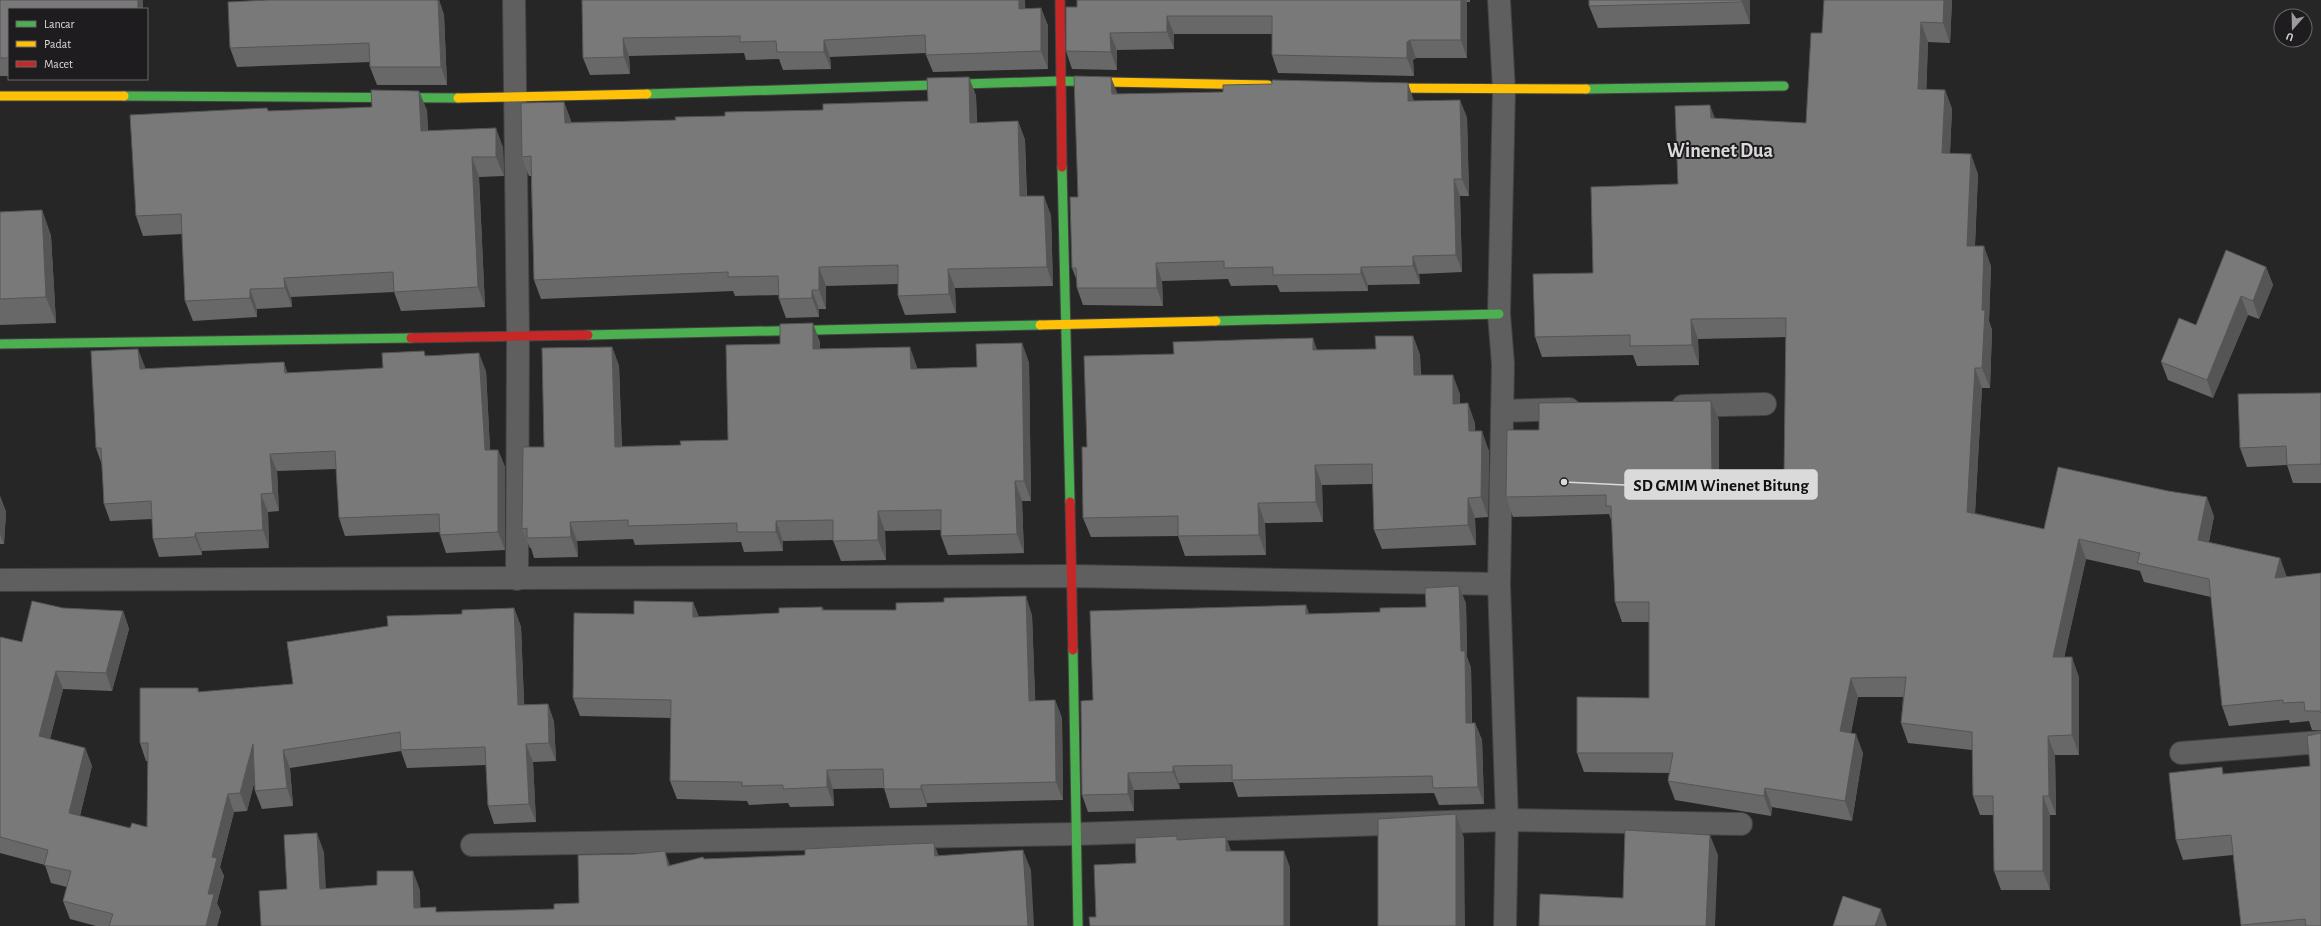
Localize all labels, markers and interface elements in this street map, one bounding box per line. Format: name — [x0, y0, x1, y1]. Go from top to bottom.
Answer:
legend — [8, 8, 148, 80]
north arrow — [2273, 8, 2313, 48]
text: Lancar — [44, 18, 75, 30]
text: U — [2285, 31, 2295, 43]
text: Padat — [44, 38, 71, 50]
text: Macet — [44, 58, 73, 70]
district label: Winenet Dua — [1667, 141, 1774, 161]
callout: SD GMIM Winenet Bitung — [1625, 470, 1817, 499]
text: SD GMIM Winenet Bitung — [1633, 477, 1809, 494]

